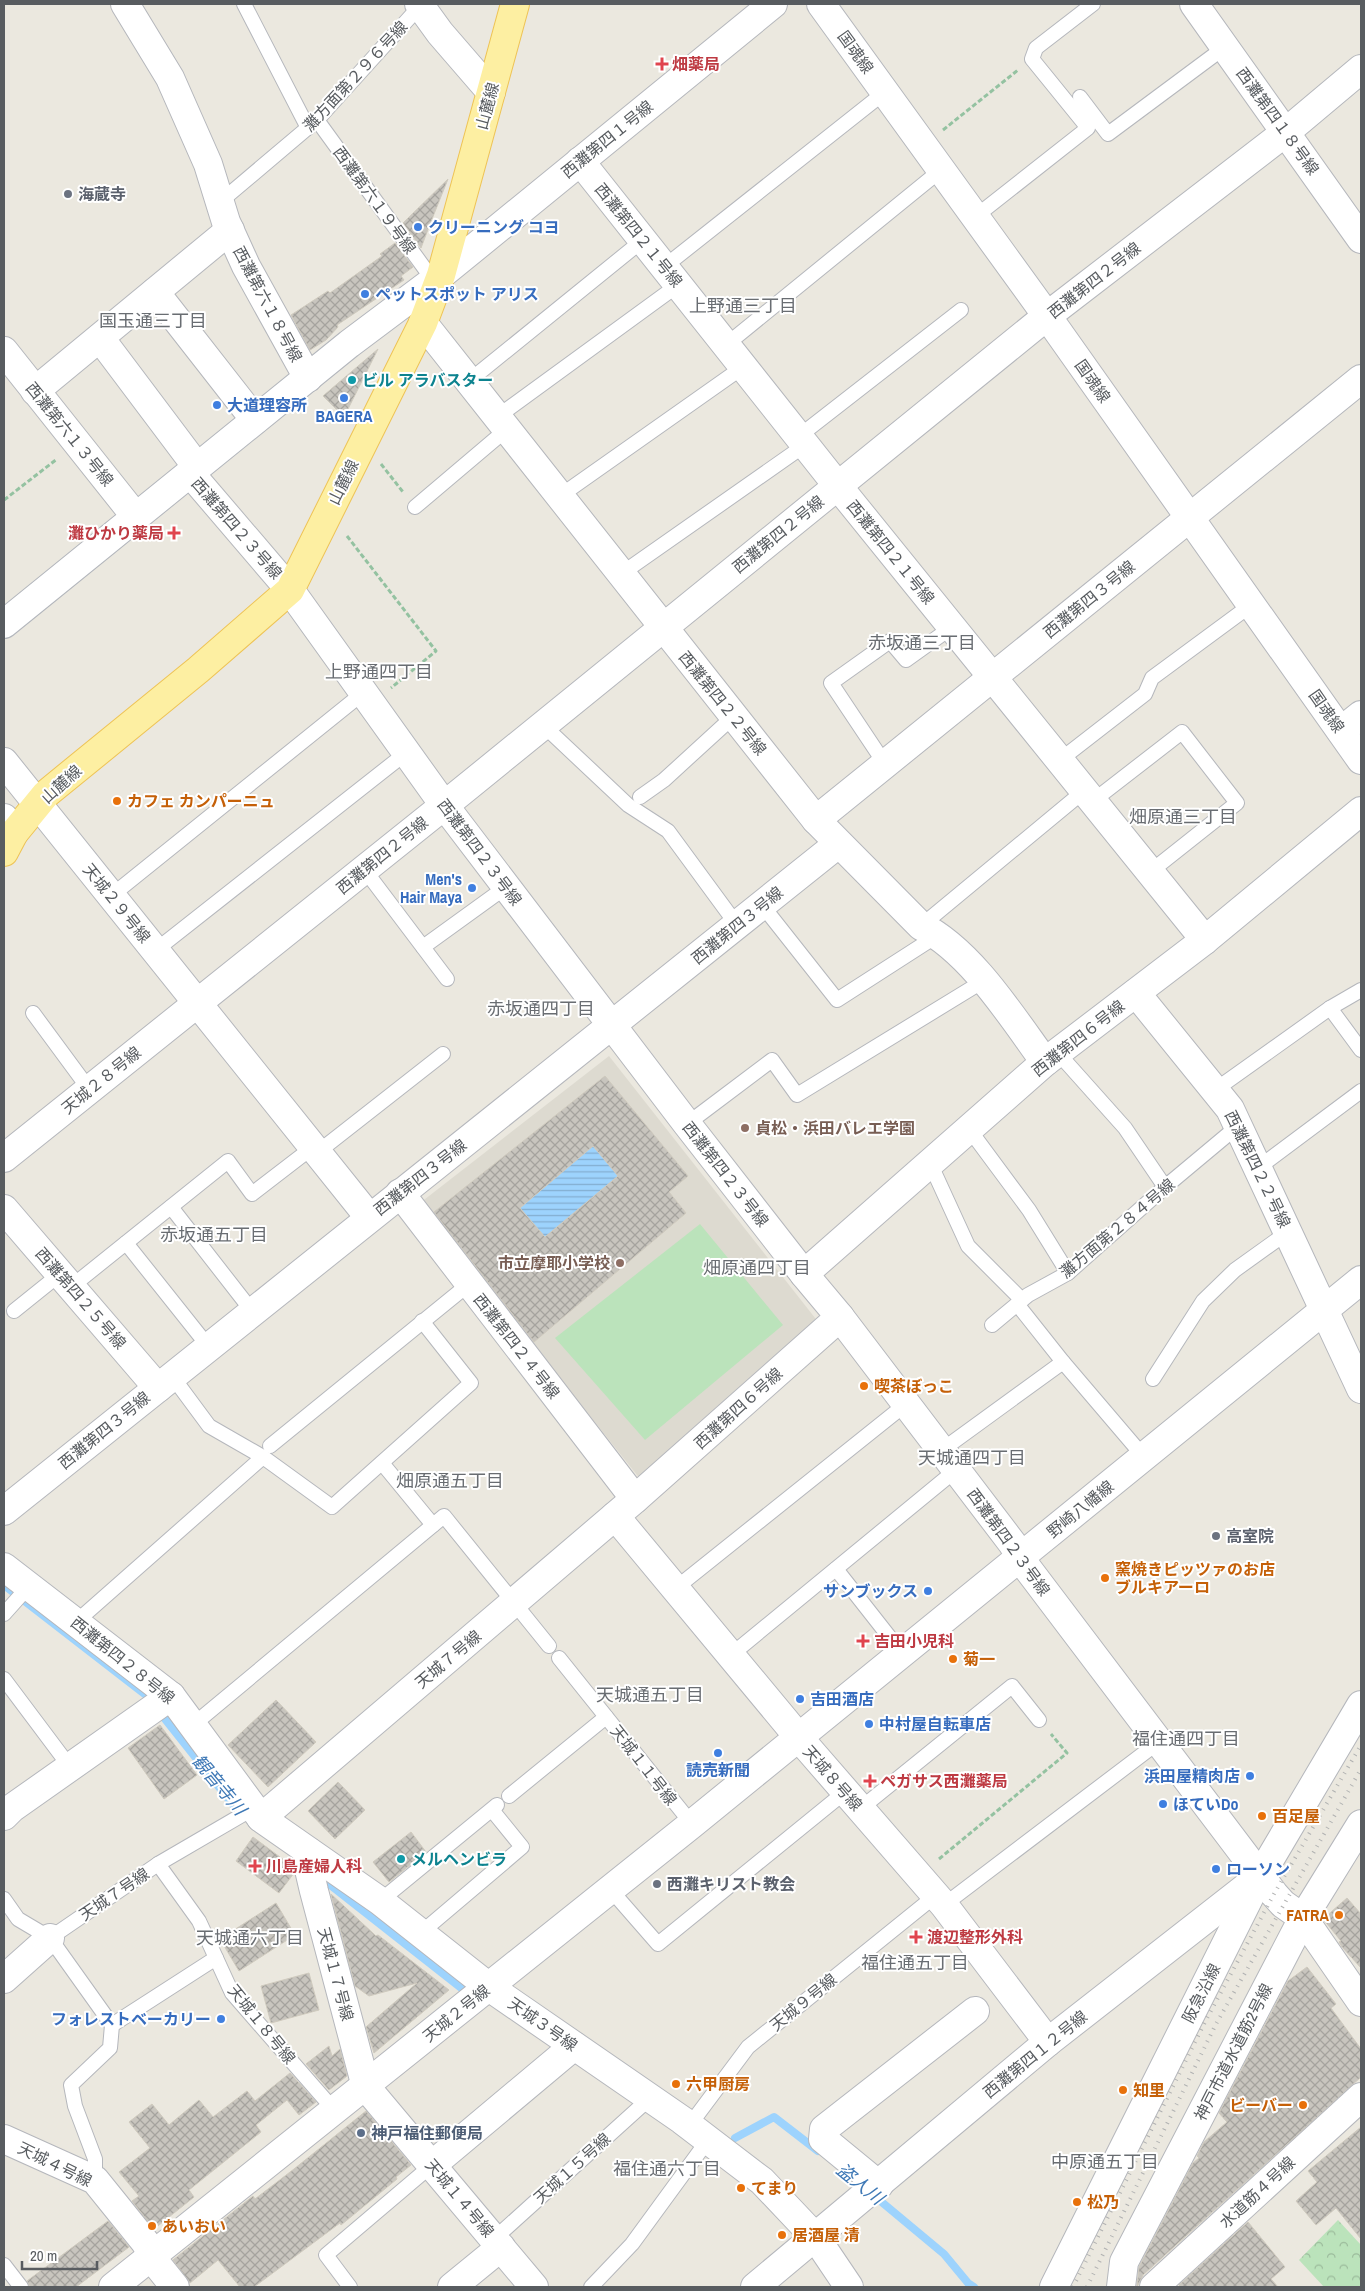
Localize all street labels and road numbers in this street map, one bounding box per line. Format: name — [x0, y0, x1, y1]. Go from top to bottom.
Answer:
street label: 灘方面第２９６号線 — [298, 16, 412, 136]
street label: 国魂線 — [833, 26, 879, 78]
street label: 西灘第四１８号線 — [1231, 63, 1325, 179]
street label: 山麓線 — [470, 80, 504, 132]
street label: 西灘第四１号線 — [557, 95, 657, 183]
street label: 西灘第六１９号線 — [328, 142, 422, 258]
street label: 西灘第四２１号線 — [590, 178, 688, 292]
street label: 西灘第四２号線 — [1043, 237, 1145, 323]
street label: 西灘第六１８号線 — [228, 242, 308, 366]
street label: 国魂線 — [1070, 355, 1116, 407]
street label: 西灘第六１３号線 — [21, 377, 119, 491]
street label: 山麓線 — [323, 456, 363, 508]
street label: 西灘第四２３号線 — [187, 472, 287, 584]
street label: 西灘第四２号線 — [728, 490, 828, 578]
street label: 西灘第四２１号線 — [842, 495, 940, 609]
street label: 西灘第四３号線 — [1039, 555, 1139, 643]
street label: 西灘第四２２号線 — [674, 646, 772, 760]
street label: 国魂線 — [1304, 685, 1350, 737]
street label: 山麓線 — [36, 760, 86, 808]
street label: 西灘第四２３号線 — [433, 794, 527, 910]
street label: 西灘第四２号線 — [332, 811, 432, 899]
street label: 天城２９号線 — [78, 859, 156, 947]
street label: 西灘第四３号線 — [687, 881, 787, 969]
street label: 西灘第四６号線 — [1027, 995, 1129, 1081]
street label: 天城２８号線 — [57, 1041, 145, 1119]
street label: 西灘第四２２号線 — [1220, 1107, 1296, 1231]
street label: 西灘第四２３号線 — [678, 1117, 774, 1231]
street label: 西灘第四３号線 — [369, 1134, 471, 1220]
street label: 灘方面第２８４号線 — [1055, 1173, 1179, 1283]
street label: 西灘第四２５号線 — [31, 1242, 131, 1354]
street label: 西灘第四２４号線 — [469, 1289, 565, 1403]
street label: 西灘第四６号線 — [689, 1362, 787, 1454]
street label: 西灘第四３号線 — [54, 1386, 154, 1474]
street label: 野崎八幡線 — [1042, 1475, 1118, 1543]
street label: 西灘第四２３号線 — [962, 1484, 1056, 1600]
street label: 西灘第四２８号線 — [66, 1611, 180, 1709]
street label: 天城７号線 — [410, 1625, 486, 1693]
street label: 天城１１号線 — [606, 1720, 682, 1810]
street label: 天城８号線 — [798, 1741, 868, 1815]
street label: 天城７号線 — [75, 1863, 153, 1925]
street label: 天城１７号線 — [313, 1925, 359, 2023]
street label: 阪急沿線 — [1177, 1959, 1225, 2027]
street label: 天城９号線 — [765, 1968, 841, 2036]
street label: 天城２号線 — [418, 1979, 494, 2047]
street label: 天城１８号線 — [223, 1980, 301, 2068]
street label: 神戸市道水道筋2号線 — [1189, 1980, 1277, 2124]
street label: 天城３号線 — [504, 1992, 582, 2056]
street label: 西灘第四１２号線 — [978, 2005, 1092, 2103]
street label: 天城１５号線 — [529, 2128, 615, 2208]
street label: 天城４号線 — [14, 2137, 96, 2191]
street label: 水道筋４号線 — [1214, 2151, 1300, 2233]
street label: 天城１４号線 — [421, 2154, 499, 2242]

